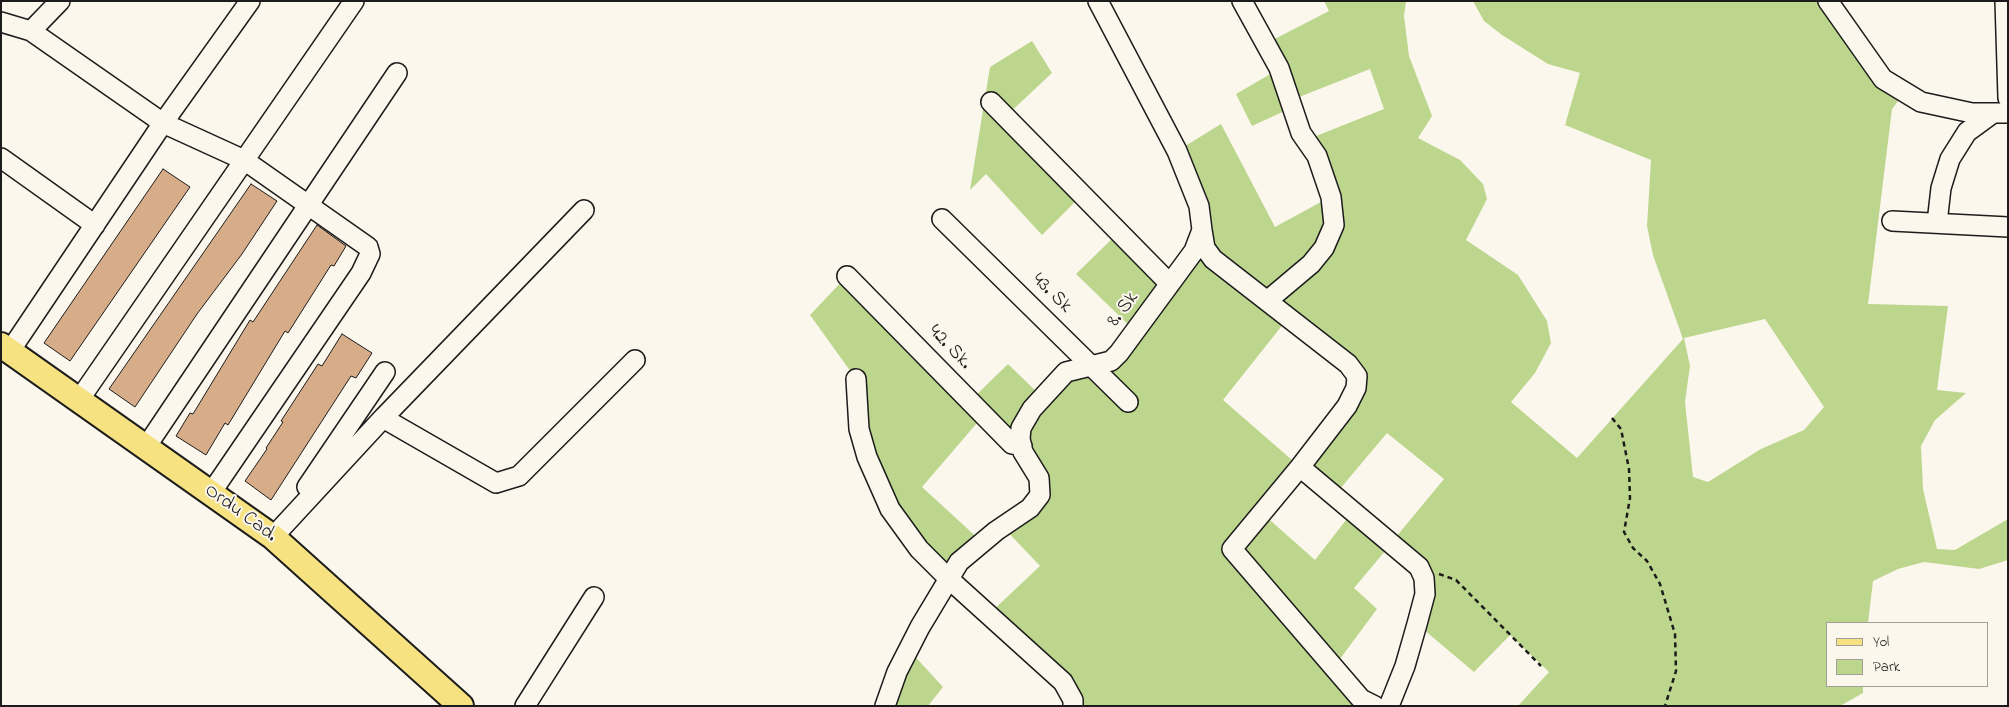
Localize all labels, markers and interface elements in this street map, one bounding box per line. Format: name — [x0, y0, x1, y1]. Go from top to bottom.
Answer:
street label: 43. Sk — [1026, 269, 1076, 319]
street label: 8. Sk — [1103, 288, 1145, 332]
street label: 42. Sk. — [922, 321, 976, 375]
street label: Ordu Cad. — [199, 480, 281, 548]
legend — [1826, 622, 1989, 687]
text: Yol — [1873, 631, 1889, 653]
text: Park — [1873, 656, 1900, 678]

